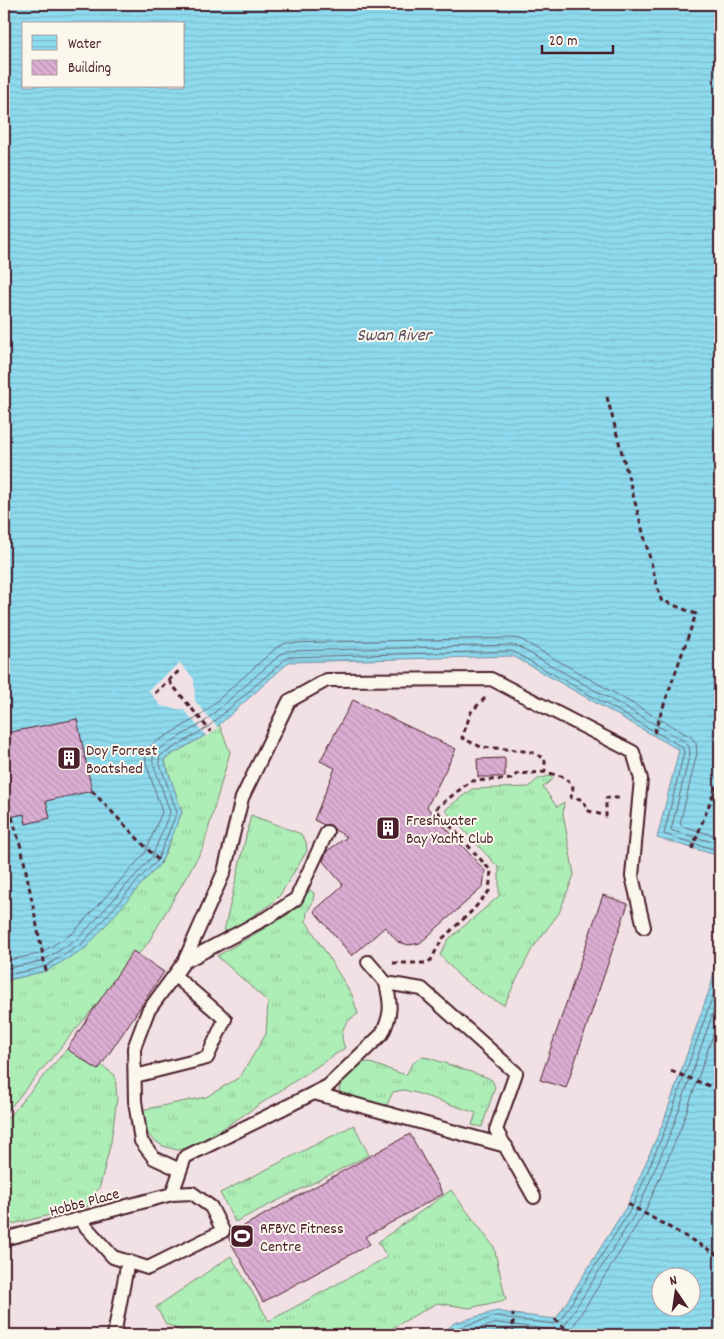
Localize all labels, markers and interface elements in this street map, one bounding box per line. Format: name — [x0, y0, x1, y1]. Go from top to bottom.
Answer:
legend — [22, 22, 185, 88]
scale bar — [542, 22, 613, 54]
text: 20 m — [549, 31, 577, 53]
text: Water — [68, 34, 102, 56]
text: Building — [68, 58, 111, 80]
water label: Swan River — [357, 324, 434, 349]
place label: Doy Forrest Boatshed — [86, 740, 157, 781]
building icon: Doy Forrest Boatshed — [56, 745, 82, 771]
place label: Freshwater Bay Yacht Club — [406, 810, 494, 851]
building icon: Freshwater Bay Yacht Club — [375, 815, 401, 841]
street label: Hobbs Place — [47, 1183, 122, 1224]
place label: RFBYC Fitness Centre — [260, 1218, 344, 1259]
sports icon: RFBYC Fitness Centre — [229, 1223, 255, 1249]
north arrow — [652, 1266, 702, 1316]
text: N — [668, 1271, 679, 1292]

